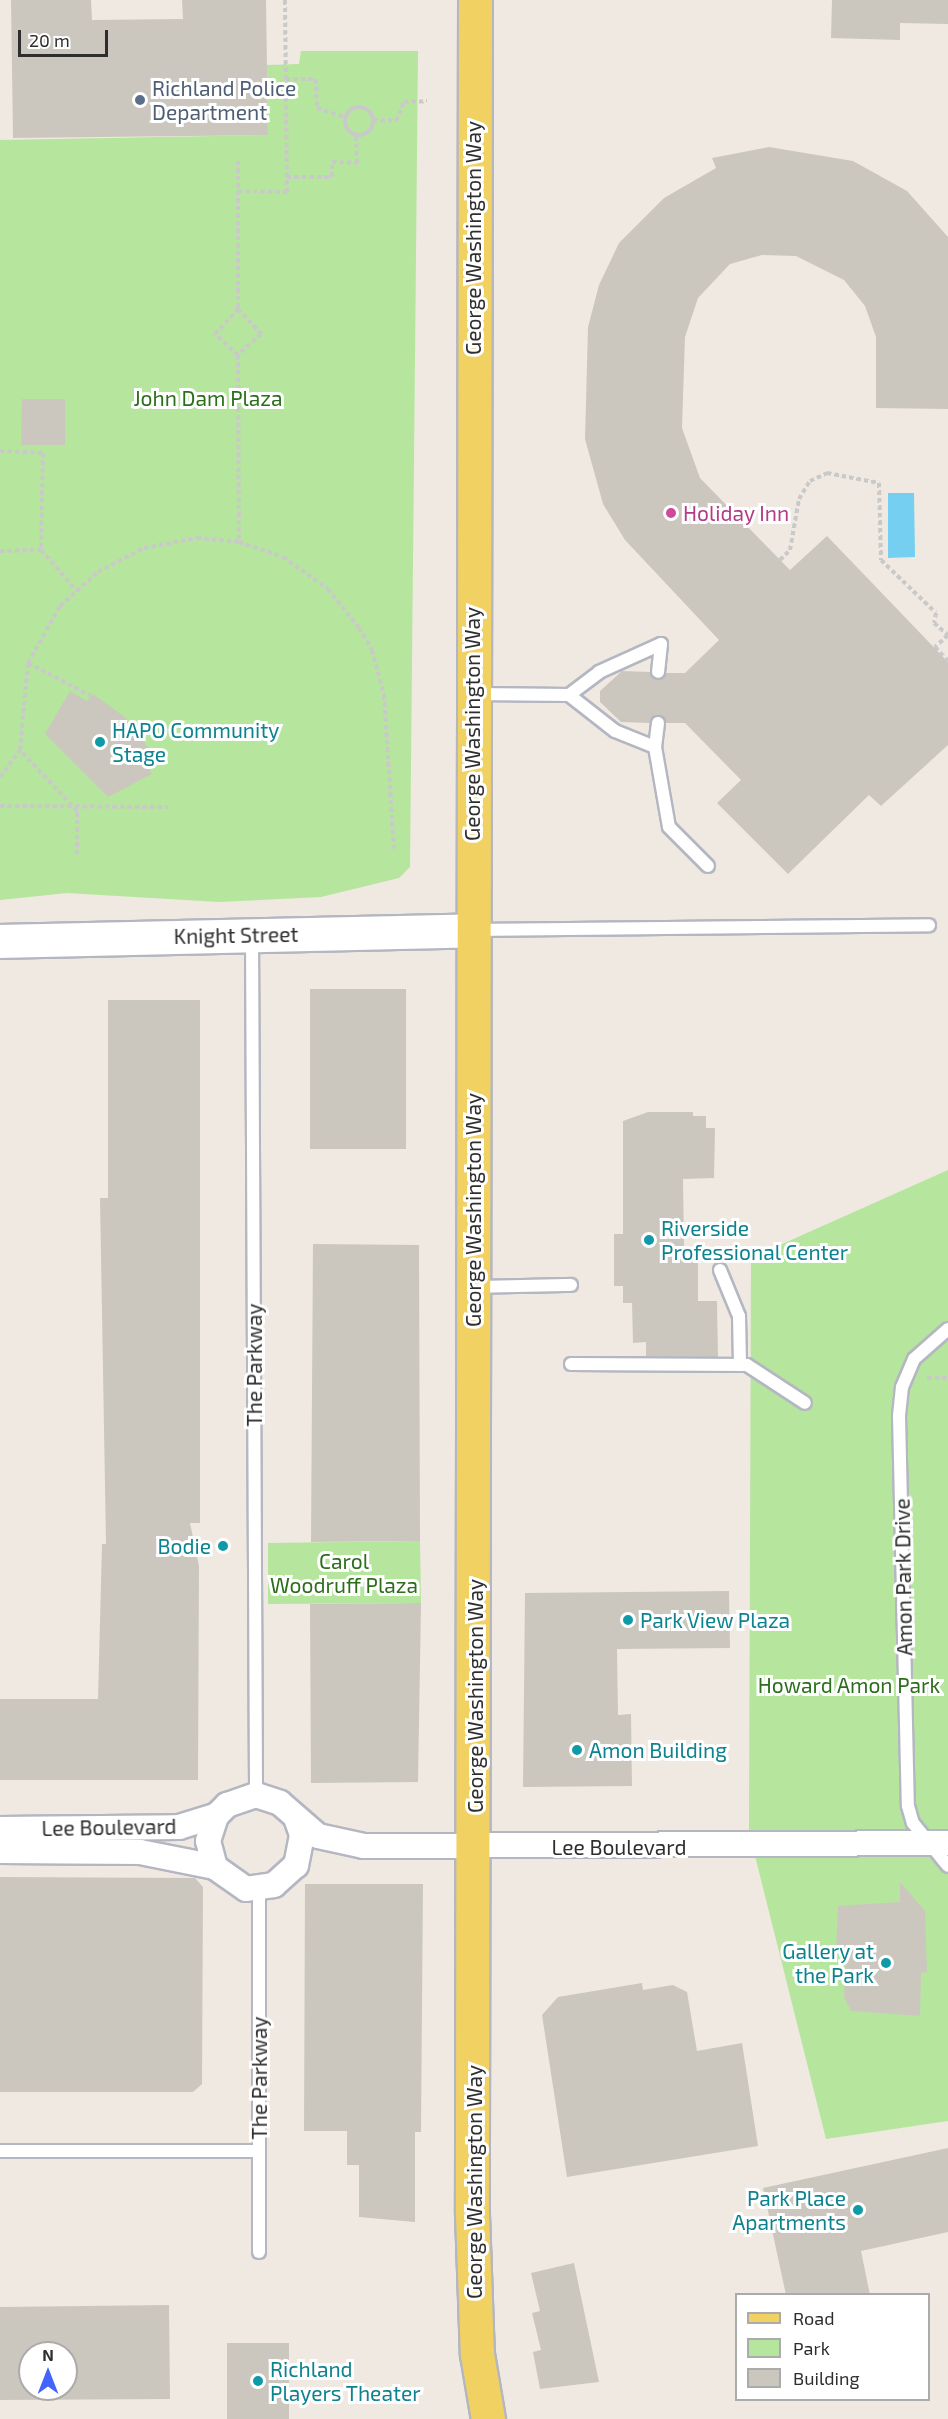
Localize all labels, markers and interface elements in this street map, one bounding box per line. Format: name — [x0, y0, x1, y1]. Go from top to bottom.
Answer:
scale bar — [21, 18, 111, 56]
text: 20 m — [29, 29, 70, 51]
place label: Richland Police Department — [152, 75, 296, 125]
marker: Richland Police Department — [133, 93, 147, 107]
street label: George Washington Way — [460, 121, 486, 355]
park label: John Dam Plaza — [133, 385, 283, 411]
place label: Holiday Inn — [683, 500, 790, 526]
marker: Holiday Inn — [664, 506, 678, 520]
street label: George Washington Way — [459, 607, 485, 841]
place label: HAPO Community Stage — [112, 717, 279, 767]
marker: HAPO Community Stage — [93, 735, 107, 749]
street label: Knight Street — [173, 921, 299, 949]
street label: George Washington Way — [460, 1093, 486, 1327]
place label: Riverside Professional Center — [661, 1215, 849, 1265]
marker: Riverside Professional Center — [642, 1233, 656, 1247]
street label: The Parkway — [241, 1303, 267, 1427]
street label: Amon Park Drive — [889, 1498, 917, 1656]
place label: Bodie — [158, 1533, 211, 1559]
marker: Bodie — [216, 1539, 230, 1553]
park label: Carol Woodruff Plaza — [270, 1548, 418, 1598]
street label: George Washington Way — [462, 1579, 488, 1813]
place label: Park View Plaza — [640, 1607, 791, 1633]
marker: Park View Plaza — [621, 1613, 635, 1627]
park label: Howard Amon Park — [758, 1672, 940, 1698]
place label: Amon Building — [589, 1737, 727, 1763]
marker: Amon Building — [570, 1743, 584, 1757]
street label: Lee Boulevard — [41, 1813, 177, 1841]
street label: Lee Boulevard — [551, 1834, 687, 1860]
place label: Gallery at the Park — [782, 1938, 874, 1988]
marker: Gallery at the Park — [879, 1956, 893, 1970]
street label: The Parkway — [246, 2016, 272, 2140]
street label: George Washington Way — [461, 2065, 487, 2299]
place label: Park Place Apartments — [732, 2185, 846, 2235]
marker: Park Place Apartments — [851, 2203, 865, 2217]
legend — [735, 2293, 930, 2401]
text: Road — [793, 2307, 834, 2329]
text: Park — [793, 2337, 830, 2359]
north arrow — [18, 2341, 78, 2401]
text: N — [42, 2345, 54, 2364]
place label: Richland Players Theater — [270, 2356, 421, 2406]
text: Building — [793, 2367, 860, 2389]
marker: Richland Players Theater — [251, 2374, 265, 2388]

